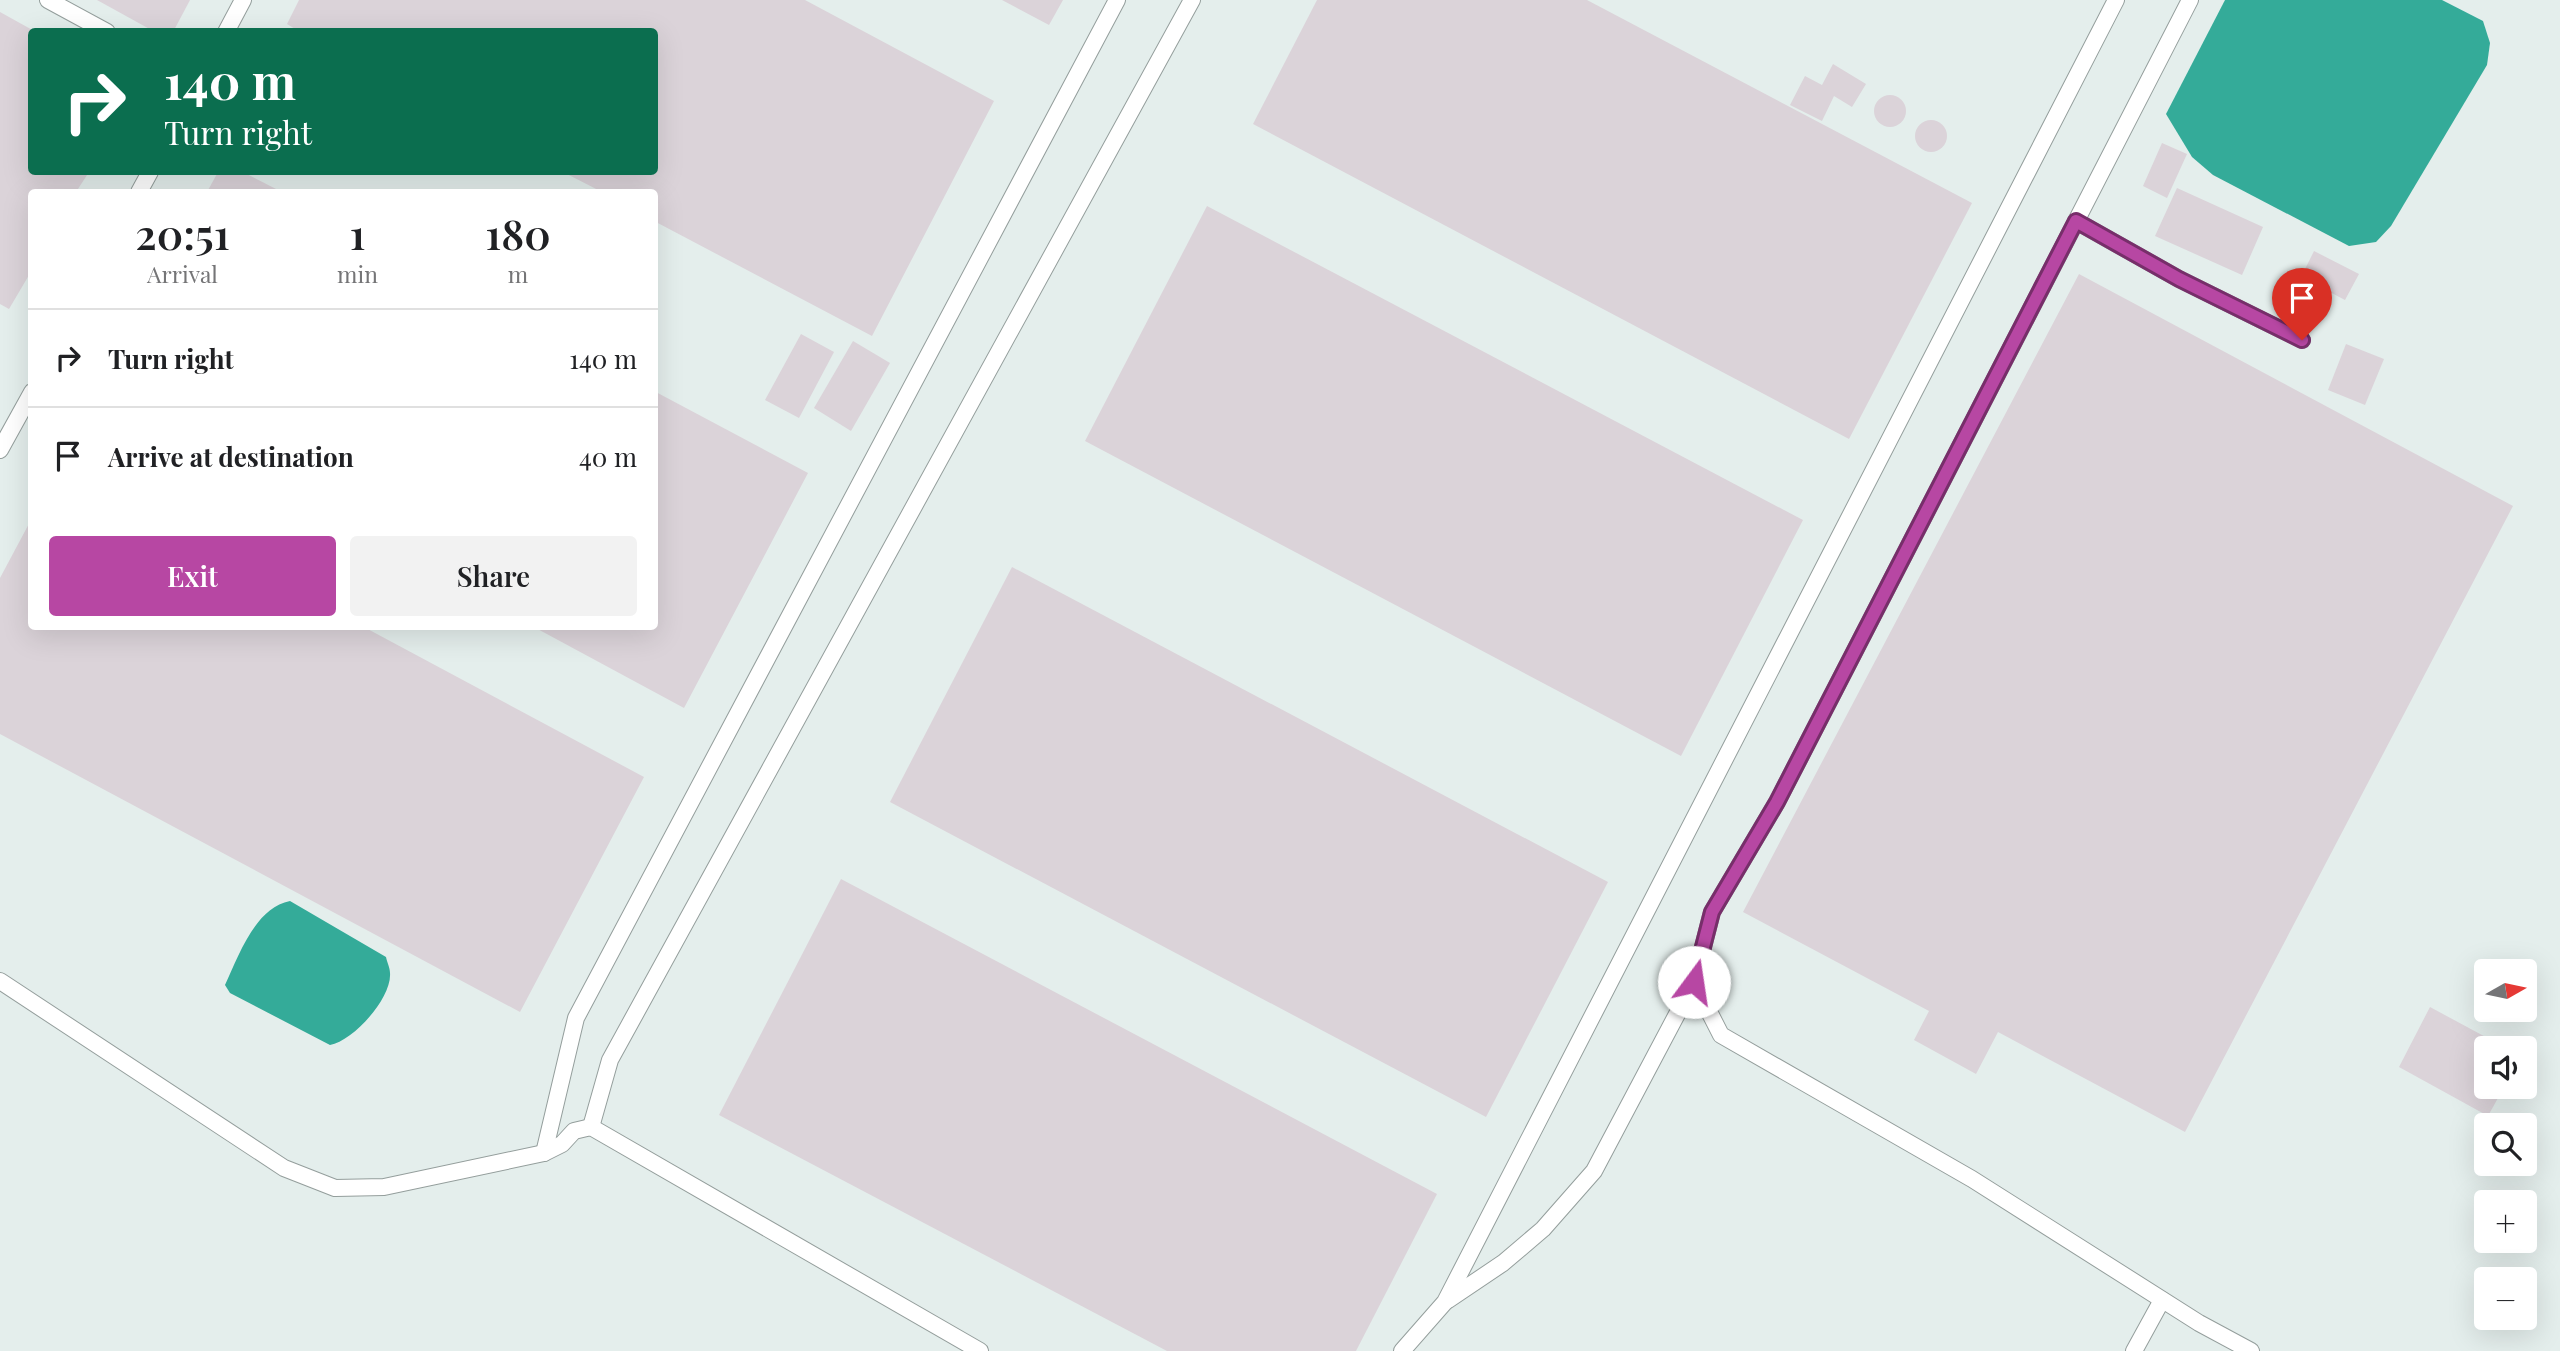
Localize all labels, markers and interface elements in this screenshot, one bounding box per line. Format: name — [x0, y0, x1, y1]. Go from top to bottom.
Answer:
text: 140 m — [164, 47, 296, 112]
icon: right — [49, 56, 140, 147]
text: Turn right — [164, 110, 312, 153]
text: 20:51 — [135, 205, 230, 261]
text: 1 — [350, 205, 365, 261]
text: 180 — [485, 205, 551, 261]
text: Arrival — [147, 258, 218, 289]
text: min — [337, 258, 378, 289]
text: m — [508, 258, 528, 289]
pin — [2272, 268, 2332, 340]
icon: arrive — [2283, 279, 2321, 317]
icon: right — [49, 339, 87, 377]
text: Turn right — [108, 341, 234, 376]
text: 140 m — [569, 341, 637, 376]
icon: arrive — [49, 437, 87, 475]
text: Arrive at destination — [108, 439, 354, 474]
text: 40 m — [579, 439, 637, 474]
button: Exit — [49, 536, 336, 616]
button: Share — [350, 536, 637, 616]
position arrow — [1657, 945, 1731, 1019]
north arrow — [2474, 959, 2538, 1022]
map controls — [2474, 959, 2537, 1330]
button: sound — [2474, 1036, 2537, 1099]
button: search — [2474, 1113, 2537, 1176]
button: + — [2474, 1190, 2537, 1253]
button: − — [2474, 1267, 2537, 1330]

